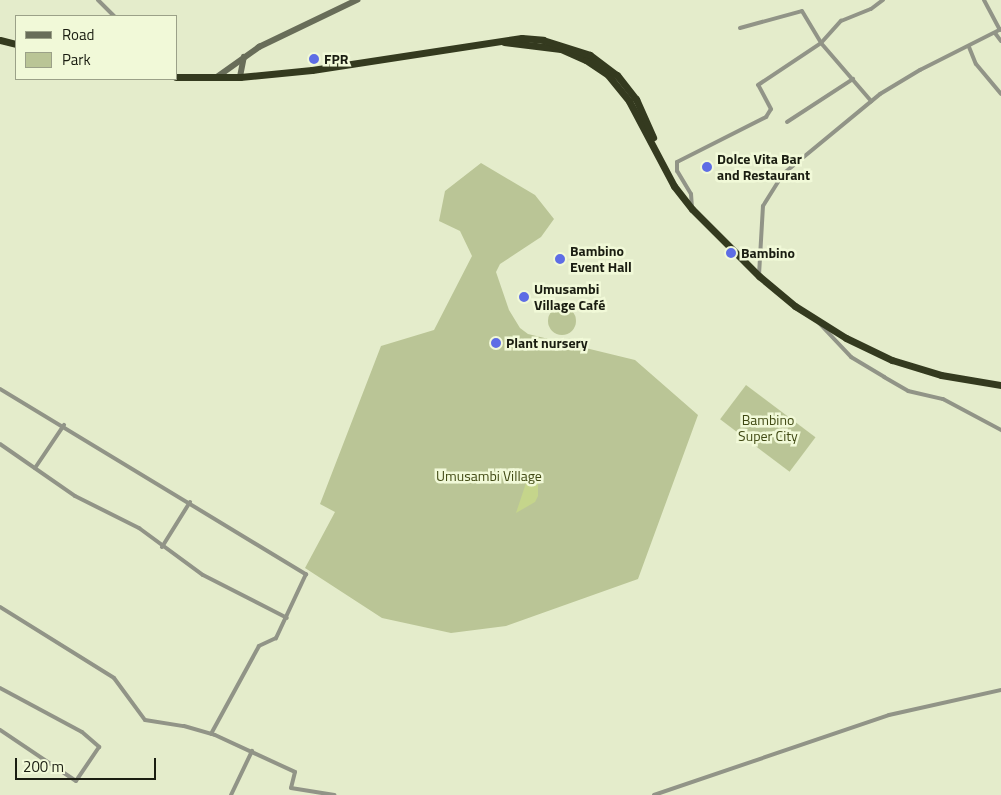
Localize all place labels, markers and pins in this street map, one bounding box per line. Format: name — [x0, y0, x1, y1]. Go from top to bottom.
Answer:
place label: FPR — [324, 51, 348, 67]
marker: FPR — [308, 53, 320, 65]
place label: Dolce Vita Bar and Restaurant — [717, 151, 810, 184]
marker: Dolce Vita Bar and Restaurant — [701, 161, 713, 173]
place label: Bambino Event Hall — [570, 243, 632, 276]
place label: Bambino — [741, 245, 795, 261]
marker: Bambino — [725, 247, 737, 259]
marker: Bambino Event Hall — [554, 253, 566, 265]
place label: Umusambi Village Café — [534, 281, 605, 314]
marker: Umusambi Village Café — [518, 291, 530, 303]
place label: Plant nursery — [506, 335, 588, 351]
marker: Plant nursery — [490, 337, 502, 349]

